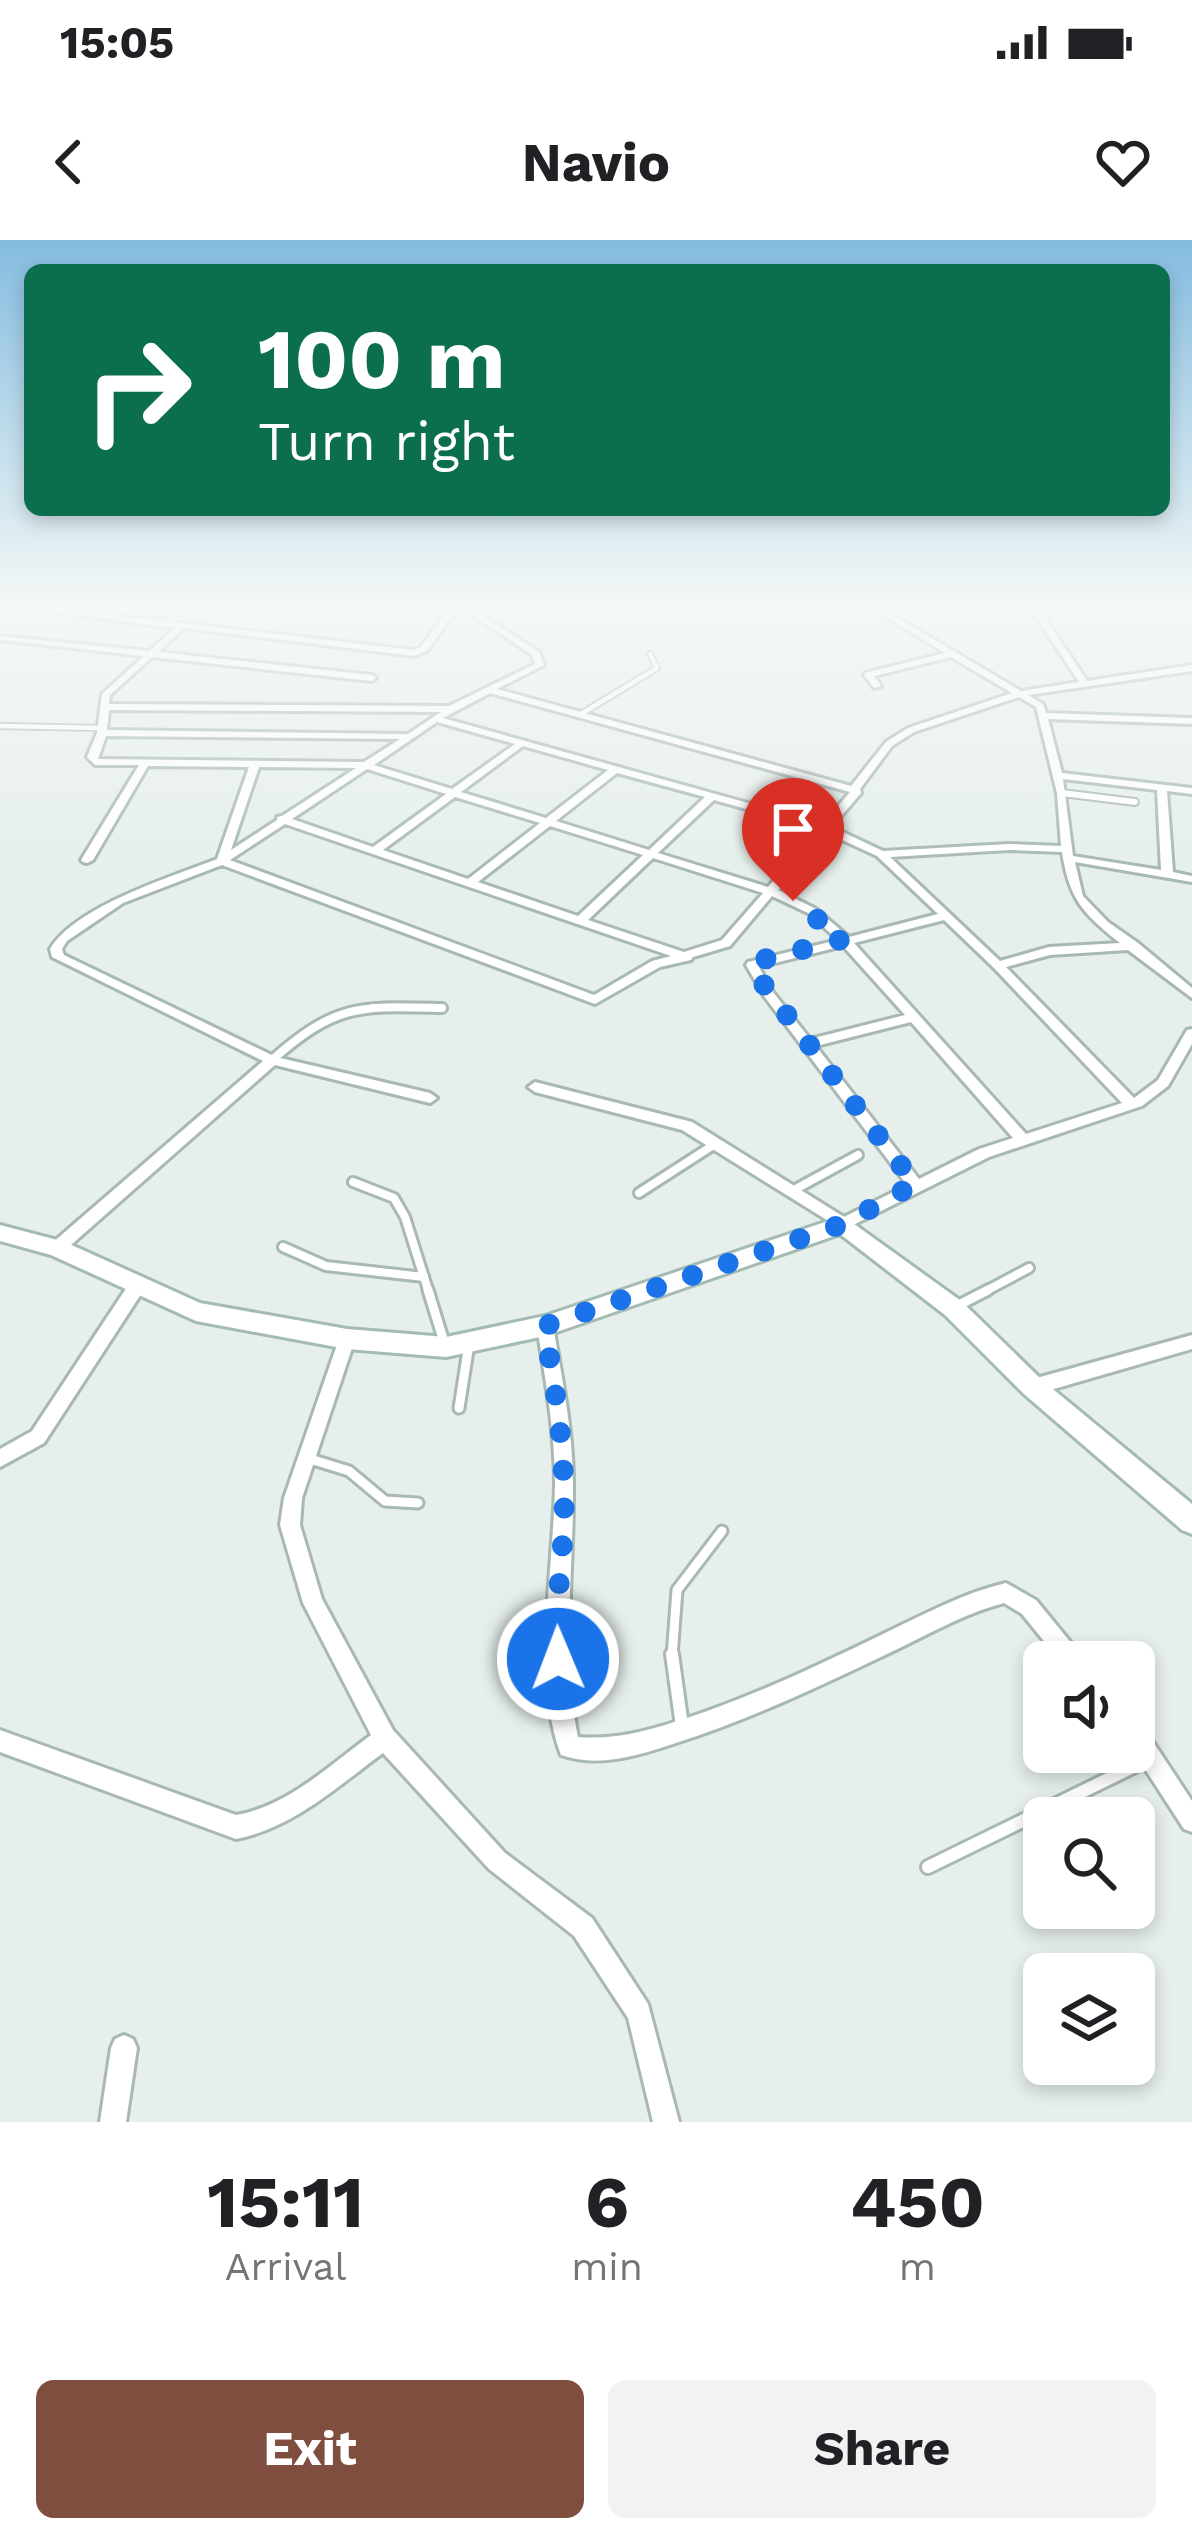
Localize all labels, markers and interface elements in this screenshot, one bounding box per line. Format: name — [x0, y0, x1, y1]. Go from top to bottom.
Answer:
text: 15:05 — [60, 16, 174, 69]
icon: back — [36, 129, 102, 195]
icon: heart — [1090, 129, 1156, 195]
text: Navio — [522, 131, 670, 194]
text: 100 m — [258, 310, 505, 408]
icon: right — [60, 312, 216, 468]
text: Turn right — [258, 410, 515, 473]
pin — [742, 778, 844, 901]
icon: arrive — [760, 796, 826, 862]
position arrow — [495, 1596, 621, 1722]
map controls — [1023, 1641, 1155, 2085]
button: sound — [1023, 1641, 1155, 1773]
button: search — [1023, 1797, 1155, 1929]
button: layers — [1023, 1953, 1155, 2085]
text: 15:11 — [207, 2160, 364, 2244]
text: 6 — [585, 2160, 629, 2244]
text: 450 — [850, 2160, 985, 2244]
text: Arrival — [225, 2244, 346, 2289]
text: min — [571, 2244, 643, 2289]
text: m — [899, 2244, 936, 2289]
button: Exit — [36, 2380, 584, 2518]
button: Share — [608, 2380, 1156, 2518]

